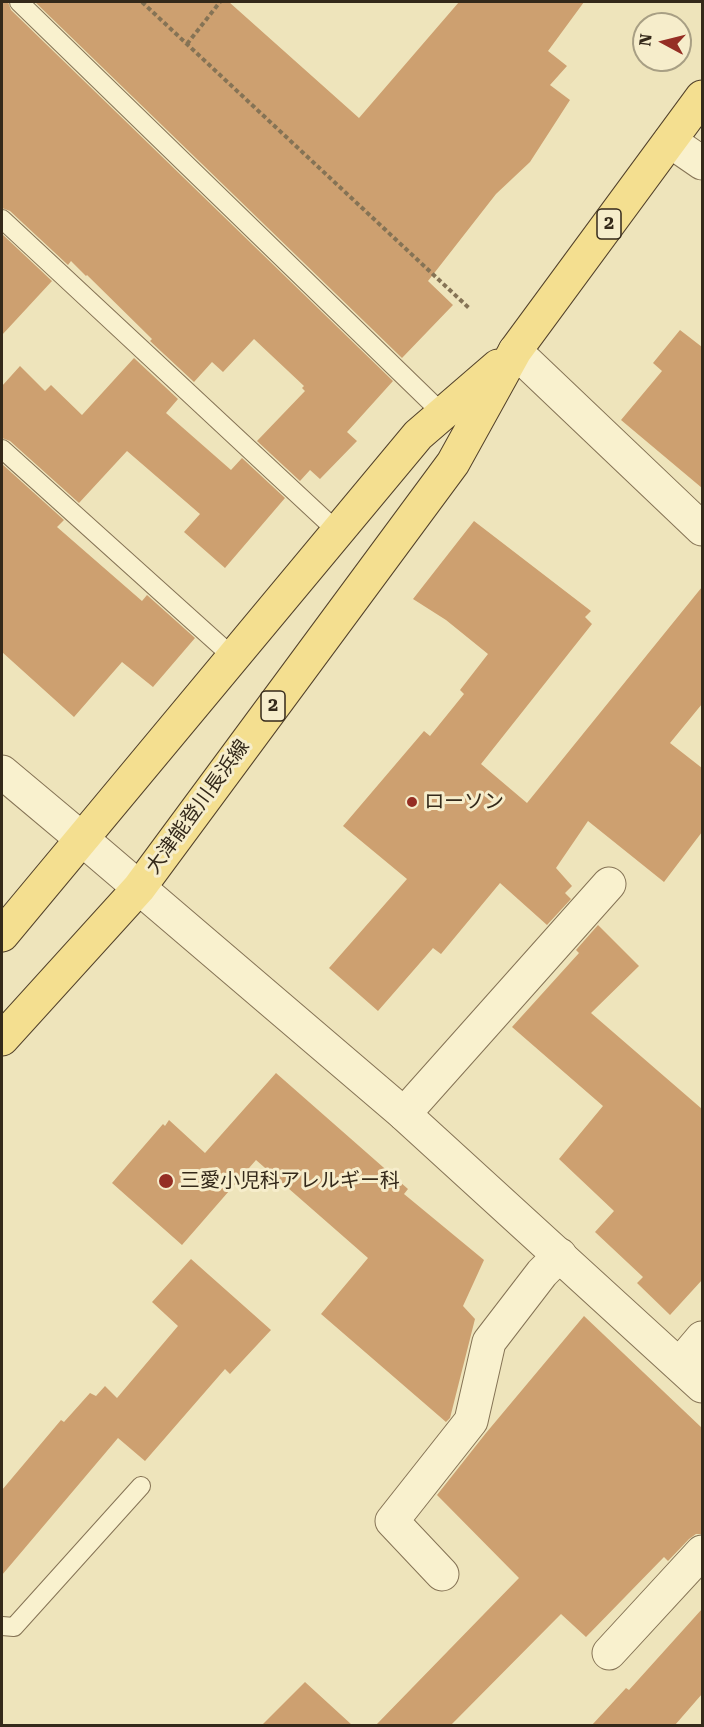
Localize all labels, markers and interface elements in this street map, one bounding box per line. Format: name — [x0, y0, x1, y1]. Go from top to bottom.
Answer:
north arrow — [632, 12, 692, 72]
text: N — [635, 33, 656, 47]
road number: 2 — [597, 209, 621, 239]
road number: 2 — [261, 691, 285, 721]
street label: 大津能登川長浜線 — [141, 735, 255, 879]
place label: ローソン — [424, 790, 504, 814]
marker: ローソン — [405, 795, 419, 809]
place label: 三愛小児科アレルギー科 — [180, 1169, 400, 1193]
marker: 三愛小児科アレルギー科 — [157, 1172, 175, 1190]

